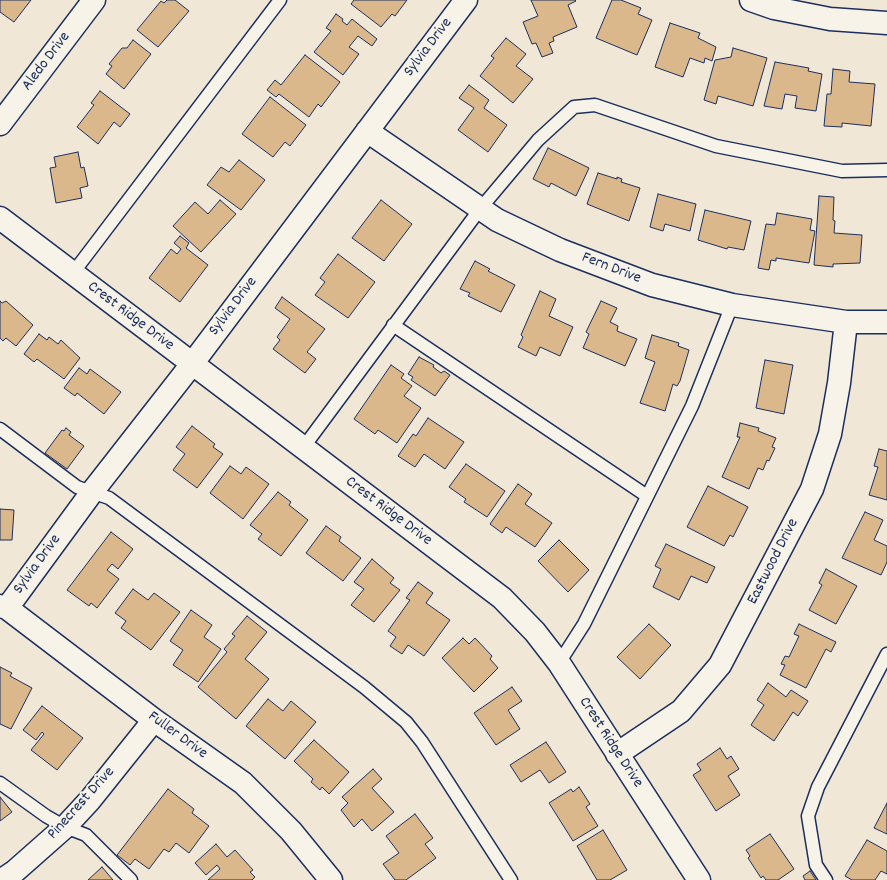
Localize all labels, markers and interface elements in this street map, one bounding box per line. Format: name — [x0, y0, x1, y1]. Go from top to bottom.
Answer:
street label: Sylvia Drive — [401, 15, 457, 81]
street label: Aledo Drive — [19, 29, 75, 95]
street label: Fern Drive — [579, 249, 643, 289]
street label: Sylvia Drive — [206, 274, 262, 340]
street label: Crest Ridge Drive — [83, 278, 177, 356]
street label: Crest Ridge Drive — [341, 473, 435, 551]
street label: Eastwood Drive — [744, 516, 804, 608]
street label: Sylvia Drive — [10, 531, 66, 599]
street label: Crest Ridge Drive — [574, 694, 646, 792]
street label: Fuller Drive — [143, 708, 211, 764]
street label: Pinecrest Drive — [44, 764, 120, 844]

